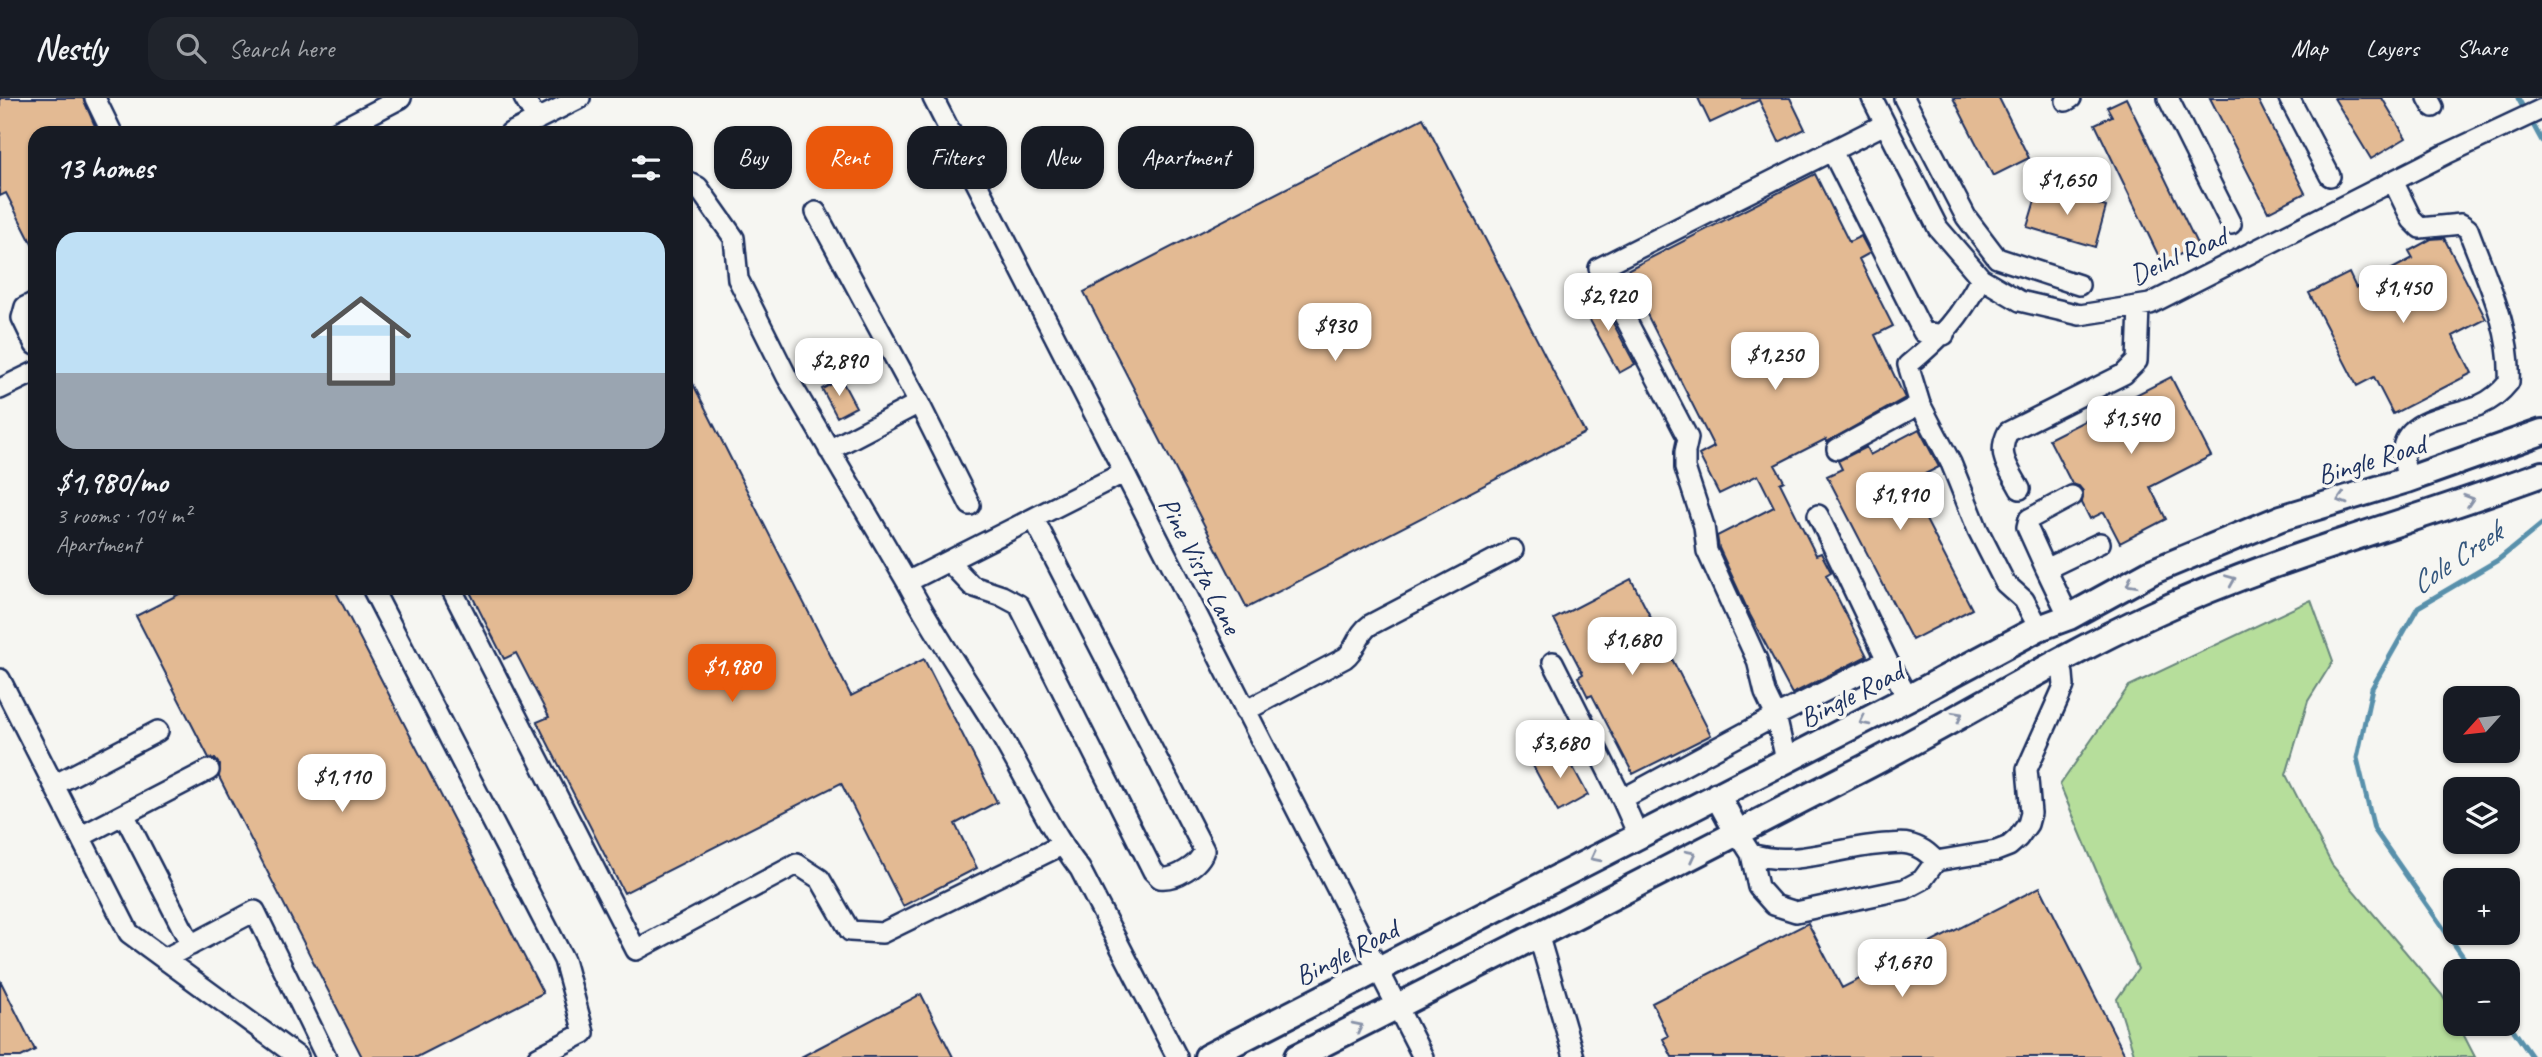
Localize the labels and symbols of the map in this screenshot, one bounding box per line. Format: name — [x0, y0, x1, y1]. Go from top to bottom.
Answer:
pin: $1,650 — [2010, 158, 2124, 217]
street label: Deihl Road — [2124, 217, 2236, 292]
pin: $1,450 — [2346, 266, 2460, 325]
pin: $2,920 — [1551, 274, 1665, 333]
pin: $930 — [1294, 303, 1376, 363]
pin: $1,250 — [1718, 332, 1832, 392]
pin: $2,890 — [782, 338, 896, 398]
pin: $1,540 — [2074, 396, 2188, 456]
street label: Bingle Road — [2313, 425, 2433, 492]
pin: $1,910 — [1843, 472, 1957, 532]
street label: Pine Vista Lane — [1151, 491, 1251, 641]
one-way arrow — [2336, 491, 2348, 506]
one-way arrow — [2463, 494, 2475, 508]
water label: Cole Creek — [2403, 510, 2514, 602]
one-way arrow — [2125, 575, 2138, 588]
one-way arrow — [2224, 575, 2236, 589]
pin: $1,680 — [1575, 618, 1689, 677]
pin: $1,980 — [675, 644, 789, 704]
street label: Bingle Road — [1794, 652, 1912, 735]
north arrow — [2443, 686, 2520, 763]
one-way arrow — [1950, 711, 1963, 724]
one-way arrow — [1859, 712, 1871, 726]
pin: $3,680 — [1503, 720, 1617, 780]
pin: $1,110 — [285, 754, 399, 814]
one-way arrow — [1590, 849, 1602, 862]
one-way arrow — [1684, 850, 1696, 864]
street label: Bingle Road — [1289, 910, 1407, 993]
pin: $1,670 — [1845, 940, 1959, 999]
one-way arrow — [1351, 1021, 1363, 1035]

